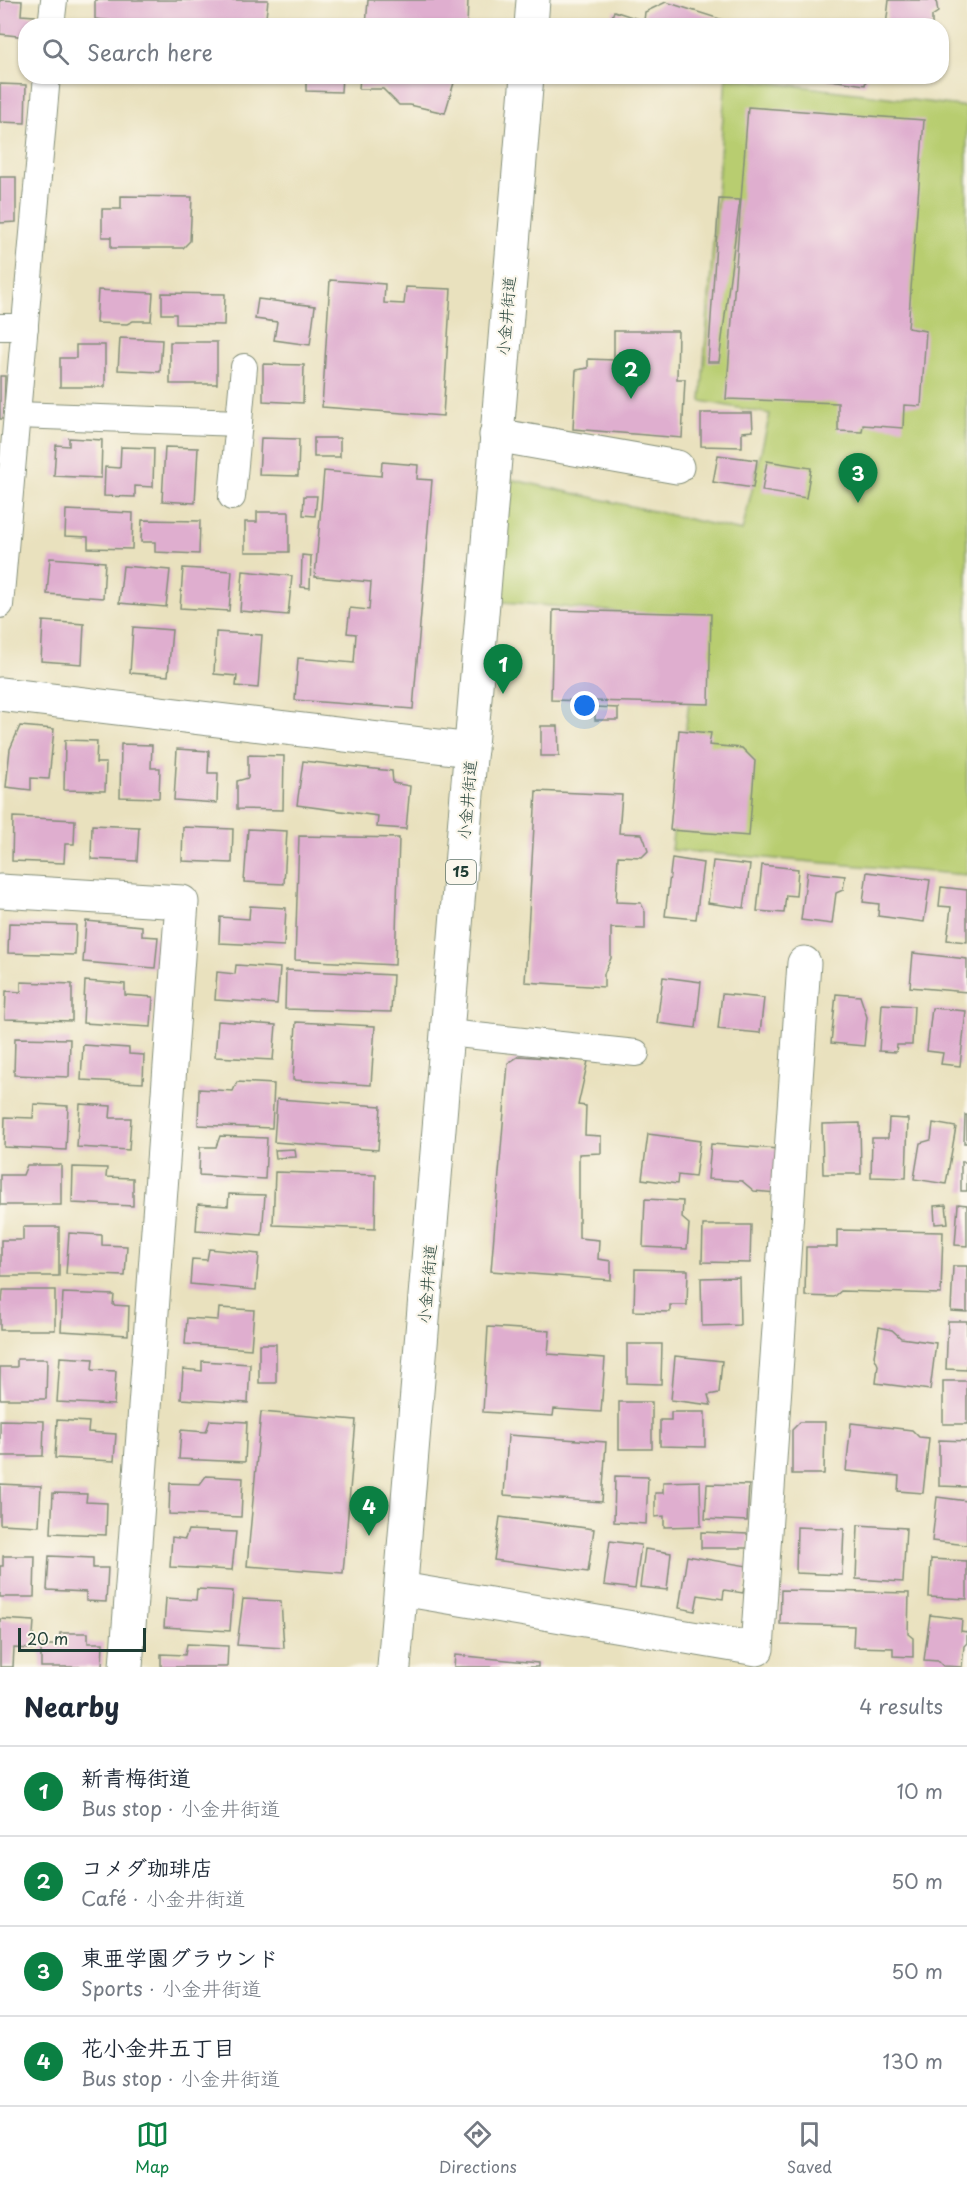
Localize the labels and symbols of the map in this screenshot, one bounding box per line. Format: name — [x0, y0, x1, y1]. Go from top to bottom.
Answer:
street label: 小金井街道 — [490, 275, 520, 357]
pin: 2 — [612, 350, 650, 399]
pin: 3 — [838, 454, 878, 503]
pin: 1 — [484, 644, 522, 694]
your location — [570, 691, 599, 720]
street label: 小金井街道 — [451, 759, 481, 841]
road number: 15 — [446, 860, 476, 884]
street label: 小金井街道 — [411, 1243, 441, 1325]
pin: 4 — [350, 1486, 388, 1536]
scale bar — [18, 1625, 146, 1652]

